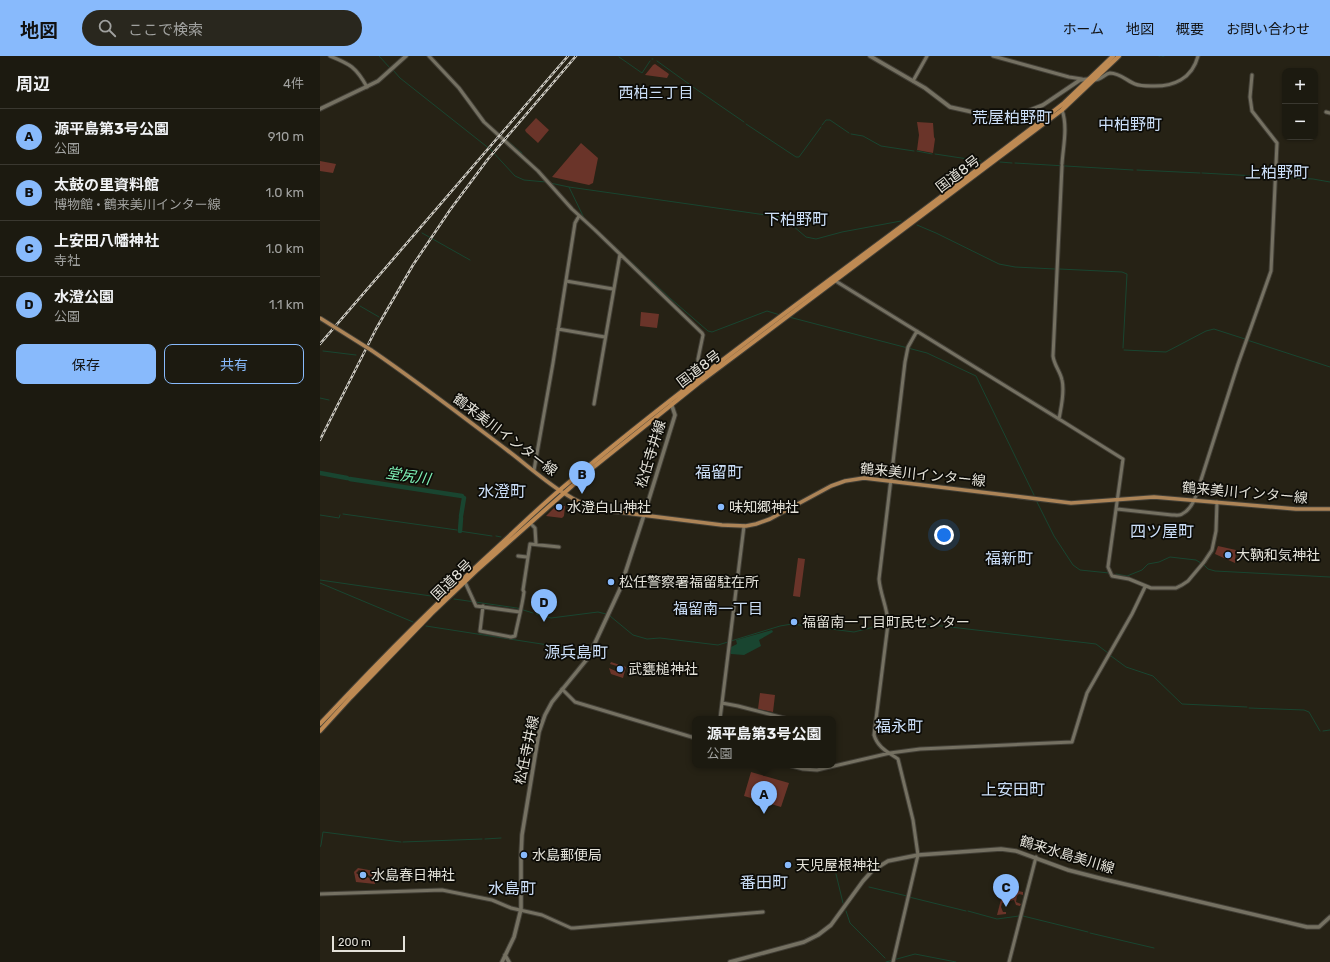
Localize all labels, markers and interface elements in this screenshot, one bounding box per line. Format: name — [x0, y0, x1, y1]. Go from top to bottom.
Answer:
search box — [82, 10, 362, 46]
icon: search — [96, 17, 118, 39]
text: 地図 — [20, 19, 58, 42]
text: ここで検索 — [128, 21, 203, 39]
text: ホーム — [1062, 21, 1104, 38]
text: 地図 — [1126, 21, 1154, 38]
text: 概要 — [1176, 21, 1204, 38]
text: お問い合わせ — [1226, 21, 1310, 38]
map controls — [1282, 68, 1318, 140]
button: + — [1282, 68, 1318, 104]
text: 周辺 — [16, 74, 50, 94]
text: 4件 — [283, 76, 304, 91]
district label: 西柏三丁目 — [618, 84, 694, 102]
button: − — [1282, 104, 1318, 140]
district label: 荒屋柏野町 — [972, 108, 1052, 127]
district label: 中柏野町 — [1098, 115, 1162, 134]
text: 源平島第3号公園 — [54, 120, 169, 138]
text: A — [24, 129, 34, 144]
text: 910 m — [268, 129, 304, 144]
text: 公園 — [54, 141, 80, 156]
street label: 国道8号 — [933, 152, 983, 196]
district label: 上柏野町 — [1245, 163, 1309, 182]
text: 太鼓の里資料館 — [54, 176, 159, 194]
text: B — [24, 185, 34, 200]
text: 1.0 km — [266, 185, 304, 200]
text: 博物館 · 鶴来美川インター線 — [54, 197, 221, 212]
district label: 下柏野町 — [764, 210, 828, 229]
text: 上安田八幡神社 — [54, 232, 159, 250]
text: C — [24, 241, 34, 256]
text: 1.0 km — [266, 241, 304, 256]
text: 寺社 — [54, 253, 80, 268]
text: 水澄公園 — [54, 288, 114, 306]
text: D — [24, 297, 34, 312]
text: 1.1 km — [269, 297, 304, 312]
text: 公園 — [54, 309, 80, 324]
button: 保存 — [16, 344, 156, 384]
button: 共有 — [164, 344, 304, 384]
street label: 国道8号 — [674, 347, 724, 391]
street label: 鶴来美川インター線 — [450, 390, 560, 480]
street label: 松任寺井線 — [633, 418, 669, 490]
street label: 鶴来美川インター線 — [859, 460, 987, 490]
pin: B — [569, 461, 595, 494]
district label: 福留町 — [695, 463, 743, 482]
water label: 堂尻川 — [384, 464, 434, 489]
street label: 鶴来美川インター線 — [1181, 479, 1309, 507]
district label: 水澄町 — [478, 482, 526, 501]
place label: 水澄白山神社 — [567, 499, 651, 516]
place label: 味知郷神社 — [729, 499, 799, 516]
marker: 水澄白山神社 — [554, 502, 564, 512]
marker: 味知郷神社 — [716, 502, 726, 512]
district label: 四ツ屋町 — [1130, 522, 1194, 541]
your location — [934, 525, 954, 545]
place label: 大靹和気神社 — [1236, 547, 1320, 564]
district label: 福新町 — [985, 549, 1033, 568]
marker: 大靹和気神社 — [1223, 550, 1233, 560]
street label: 国道8号 — [428, 556, 476, 604]
place label: 松任警察署福留駐在所 — [619, 574, 759, 591]
marker: 松任警察署福留駐在所 — [606, 577, 616, 587]
pin: D — [531, 589, 557, 622]
district label: 福留南一丁目 — [673, 600, 763, 618]
place label: 福留南一丁目町民センター — [802, 614, 970, 631]
marker: 福留南一丁目町民センター — [789, 617, 799, 627]
district label: 源兵島町 — [544, 643, 608, 662]
place label: 武甕槌神社 — [628, 661, 698, 678]
marker: 武甕槌神社 — [615, 664, 625, 674]
street label: 松任寺井線 — [511, 714, 543, 786]
popup — [692, 716, 836, 768]
district label: 福永町 — [875, 717, 923, 736]
text: 源平島第3号公園 — [707, 725, 821, 743]
text: 公園 — [707, 746, 733, 761]
district label: 上安田町 — [981, 780, 1045, 799]
pin: A — [751, 781, 777, 814]
street label: 鶴来水島美川線 — [1018, 833, 1116, 877]
place label: 水島郵便局 — [532, 847, 602, 864]
marker: 水島郵便局 — [519, 850, 529, 860]
place label: 天児屋根神社 — [796, 857, 880, 874]
marker: 天児屋根神社 — [783, 860, 793, 870]
place label: 水島春日神社 — [371, 867, 455, 884]
marker: 水島春日神社 — [358, 870, 368, 880]
district label: 番田町 — [740, 873, 788, 892]
pin: C — [993, 874, 1019, 907]
district label: 水島町 — [488, 879, 536, 898]
scale bar — [332, 934, 405, 953]
text: 200 m — [338, 936, 371, 949]

